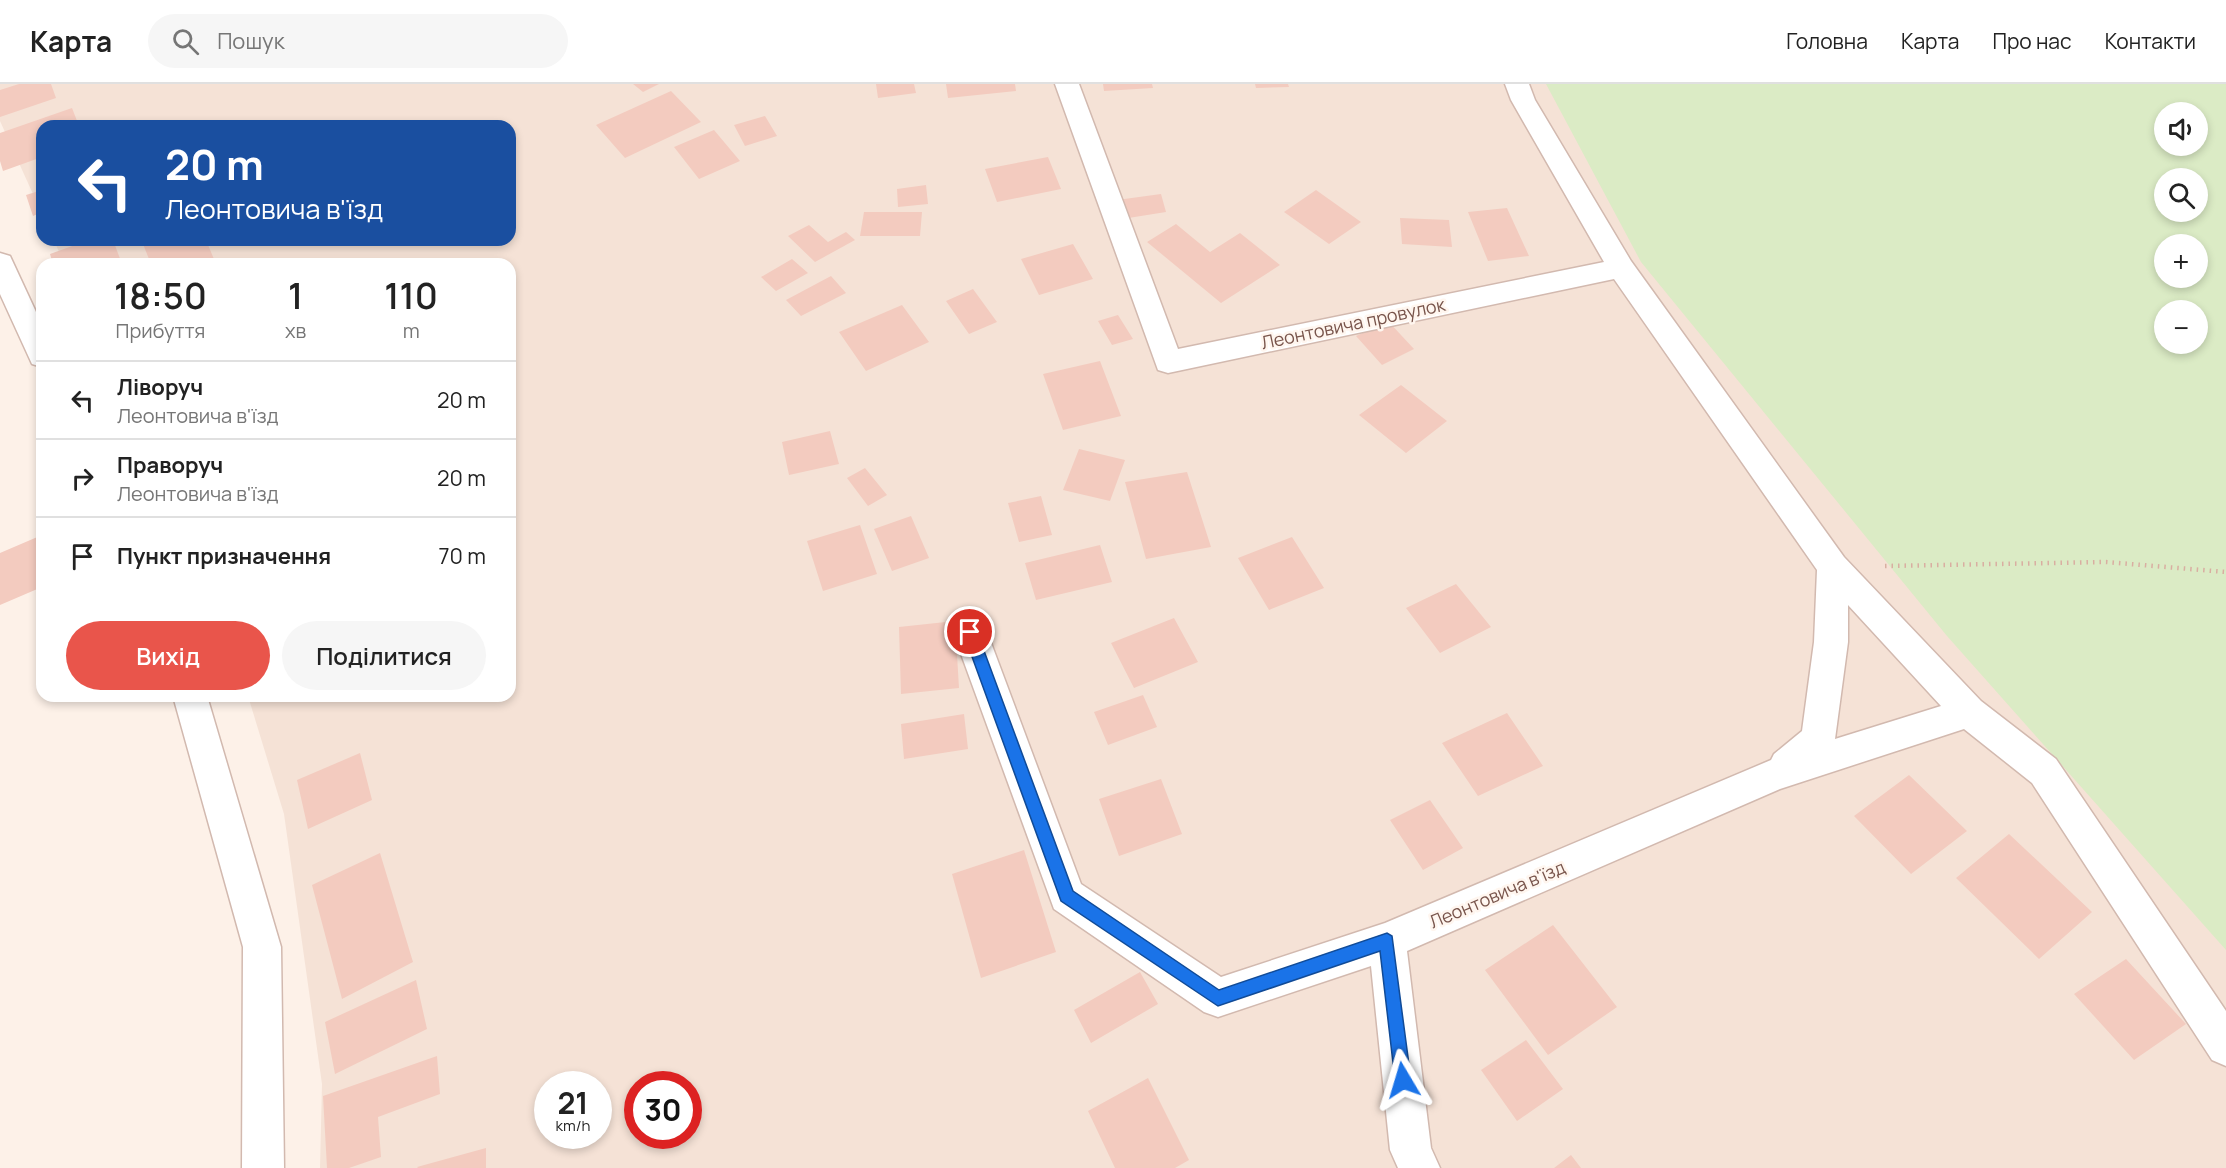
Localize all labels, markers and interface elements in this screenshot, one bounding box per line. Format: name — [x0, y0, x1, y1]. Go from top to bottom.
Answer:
search box — [148, 14, 568, 68]
text: Карта — [30, 22, 112, 60]
icon: search — [169, 25, 202, 58]
text: Пошук — [217, 26, 285, 56]
text: Головна — [1786, 27, 1868, 55]
text: Карта — [1901, 27, 1959, 55]
text: Про нас — [1992, 27, 2072, 55]
text: Контакти — [2105, 27, 2196, 55]
map controls — [2154, 102, 2208, 354]
button: sound — [2154, 102, 2208, 156]
text: 20 m — [165, 135, 264, 193]
icon: left — [66, 144, 144, 222]
button: search — [2154, 168, 2208, 222]
text: Леонтовича в'їзд — [165, 190, 383, 227]
button: + — [2154, 234, 2208, 288]
text: 18:50 — [114, 271, 207, 320]
text: 1 — [288, 271, 303, 320]
text: 110 — [384, 271, 438, 320]
street label: Леонтовича провулок — [1259, 292, 1448, 354]
button: − — [2154, 300, 2208, 354]
text: Прибуття — [116, 317, 205, 344]
text: хв — [285, 317, 306, 344]
text: m — [403, 317, 420, 344]
text: Ліворуч — [117, 372, 203, 402]
icon: left — [66, 384, 99, 417]
text: 20 m — [437, 385, 486, 415]
text: Леонтовича в'їзд — [117, 402, 279, 429]
text: Праворуч — [117, 450, 223, 480]
icon: right — [66, 462, 99, 495]
text: 20 m — [437, 463, 486, 493]
text: Леонтовича в'їзд — [117, 480, 279, 507]
icon: arrive — [66, 540, 99, 573]
text: Пункт призначення — [117, 541, 331, 571]
text: 70 m — [438, 541, 486, 571]
pin — [944, 606, 995, 657]
icon: arrive — [953, 615, 986, 648]
button: Вихід — [66, 621, 270, 690]
button: Поділитися — [282, 621, 486, 690]
street label: Леонтовича в'їзд — [1425, 854, 1569, 933]
position arrow — [1371, 1048, 1435, 1112]
speed limit sign: 30 — [624, 1071, 702, 1149]
text: 21 — [557, 1082, 589, 1123]
text: km/h — [556, 1115, 590, 1136]

